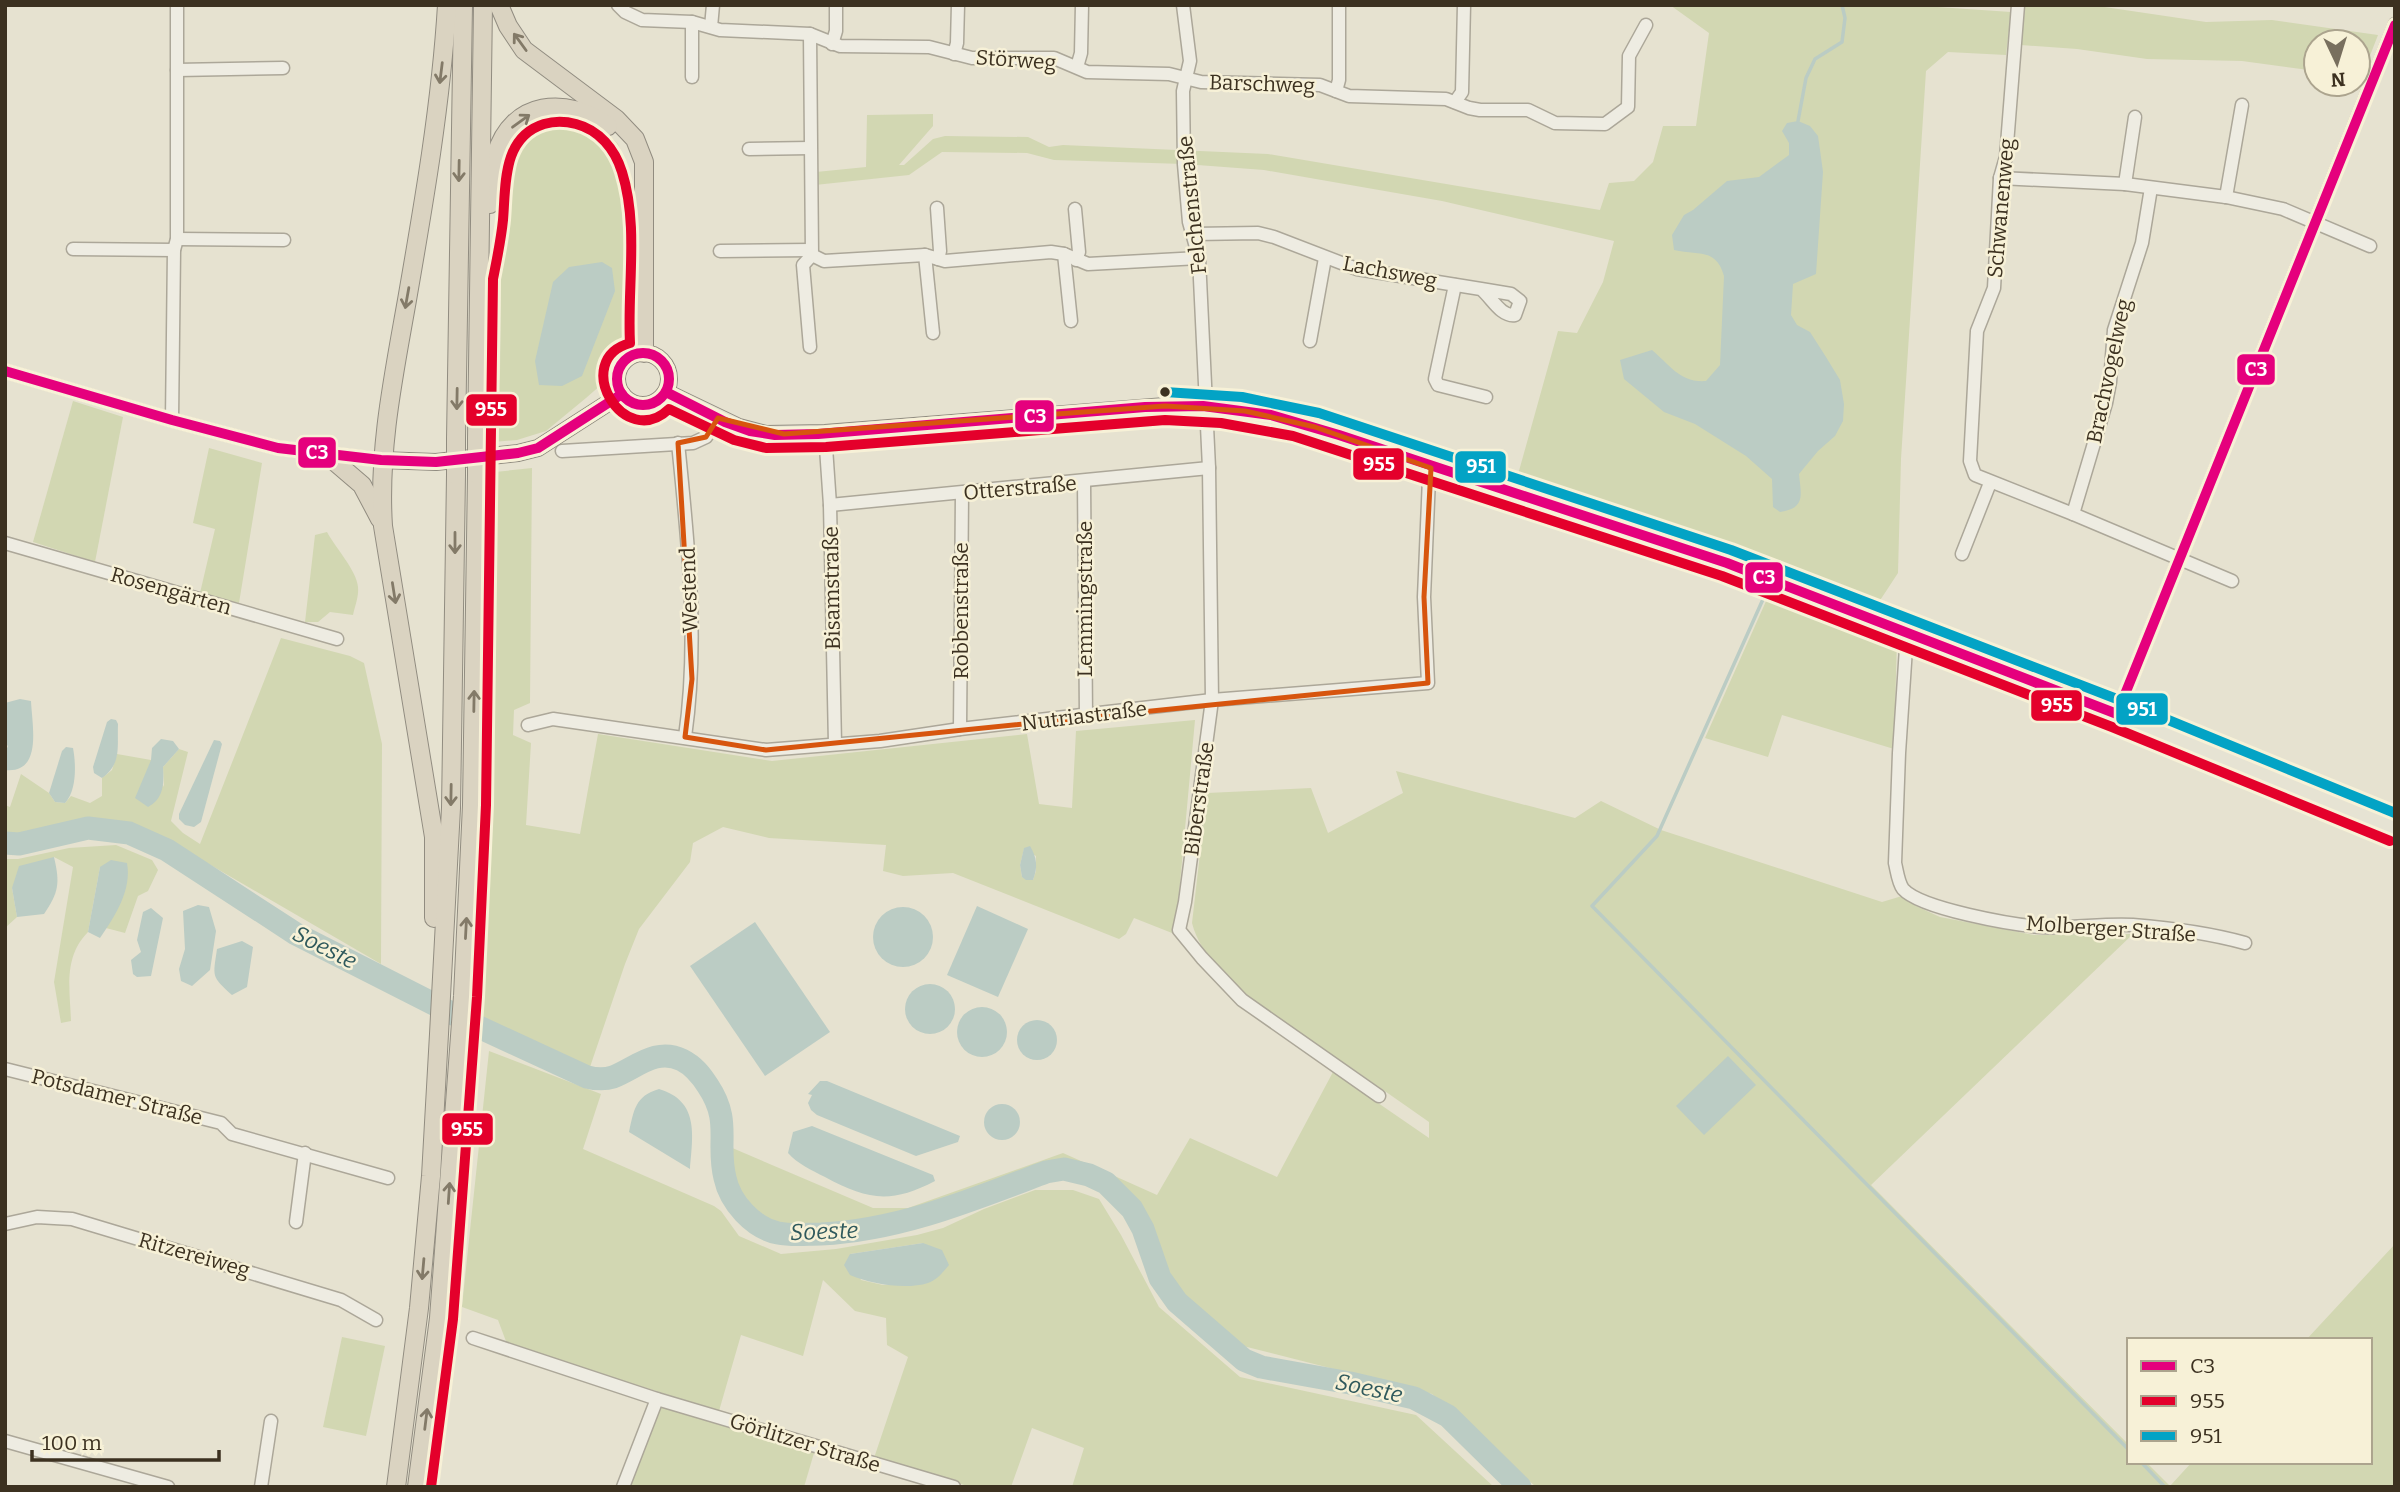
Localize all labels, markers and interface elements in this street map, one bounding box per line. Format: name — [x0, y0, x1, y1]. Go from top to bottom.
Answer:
north arrow — [2302, 28, 2372, 98]
one-way arrow — [512, 33, 527, 52]
street label: Störweg — [975, 44, 1057, 76]
one-way arrow — [435, 61, 448, 84]
text: N — [2330, 67, 2346, 91]
street label: Barschweg — [1209, 69, 1316, 99]
one-way arrow — [511, 114, 530, 129]
street label: Felchenstraße — [1172, 134, 1212, 276]
street label: Schwanenweg — [1982, 137, 2020, 279]
one-way arrow — [452, 160, 465, 183]
street label: Lachsweg — [1341, 250, 1440, 294]
one-way arrow — [400, 286, 413, 309]
street label: Brachvogelweg — [2081, 296, 2137, 446]
line badge: C3 — [2236, 353, 2276, 386]
text: C3 — [2245, 358, 2267, 381]
unlabelled marker — [1158, 385, 1172, 399]
one-way arrow — [450, 387, 463, 410]
line badge: 955 — [465, 393, 518, 427]
text: 955 — [475, 398, 507, 421]
line badge: C3 — [1014, 399, 1055, 433]
text: C3 — [1024, 405, 1046, 428]
line badge: C3 — [297, 436, 337, 469]
text: C3 — [306, 441, 328, 464]
line badge: 955 — [1352, 447, 1405, 481]
line badge: 951 — [1454, 450, 1507, 484]
text: 955 — [1363, 453, 1395, 476]
text: 951 — [1466, 455, 1497, 478]
street label: Otterstraße — [962, 470, 1078, 506]
street label: Lemmingstraße — [1072, 521, 1098, 677]
street label: Bisamstraße — [818, 526, 846, 650]
one-way arrow — [448, 531, 462, 554]
street label: Robbenstraße — [948, 542, 974, 680]
street label: Westend — [675, 547, 703, 633]
street label: Rosengärten — [108, 561, 234, 621]
line badge: C3 — [1744, 561, 1784, 594]
text: C3 — [1753, 566, 1775, 589]
one-way arrow — [388, 581, 401, 604]
line badge: 955 — [2030, 689, 2083, 722]
one-way arrow — [467, 690, 481, 713]
line badge: 951 — [2115, 692, 2169, 726]
text: 955 — [2041, 694, 2073, 717]
street label: Nutriastraße — [1020, 695, 1148, 737]
text: 951 — [2127, 698, 2158, 721]
street label: Biberstraße — [1178, 740, 1220, 858]
one-way arrow — [444, 783, 458, 806]
street label: Molberger Straße — [2025, 910, 2197, 948]
one-way arrow — [460, 917, 473, 940]
water label: Soeste — [288, 919, 362, 975]
street label: Potsdamer Straße — [29, 1063, 205, 1131]
line badge: 955 — [441, 1112, 494, 1146]
text: 955 — [451, 1118, 483, 1141]
one-way arrow — [443, 1182, 456, 1205]
water label: Soeste — [790, 1216, 859, 1246]
street label: Ritzereiweg — [135, 1227, 253, 1283]
one-way arrow — [416, 1257, 429, 1280]
legend — [2127, 1338, 2372, 1464]
text: C3 — [2190, 1353, 2215, 1379]
water label: Soeste — [1333, 1367, 1406, 1409]
text: 955 — [2190, 1388, 2225, 1414]
one-way arrow — [420, 1408, 433, 1431]
street label: Görlitzer Straße — [726, 1408, 884, 1478]
scale bar — [32, 1418, 219, 1462]
text: 951 — [2190, 1423, 2222, 1449]
text: 100 m — [42, 1430, 102, 1456]

